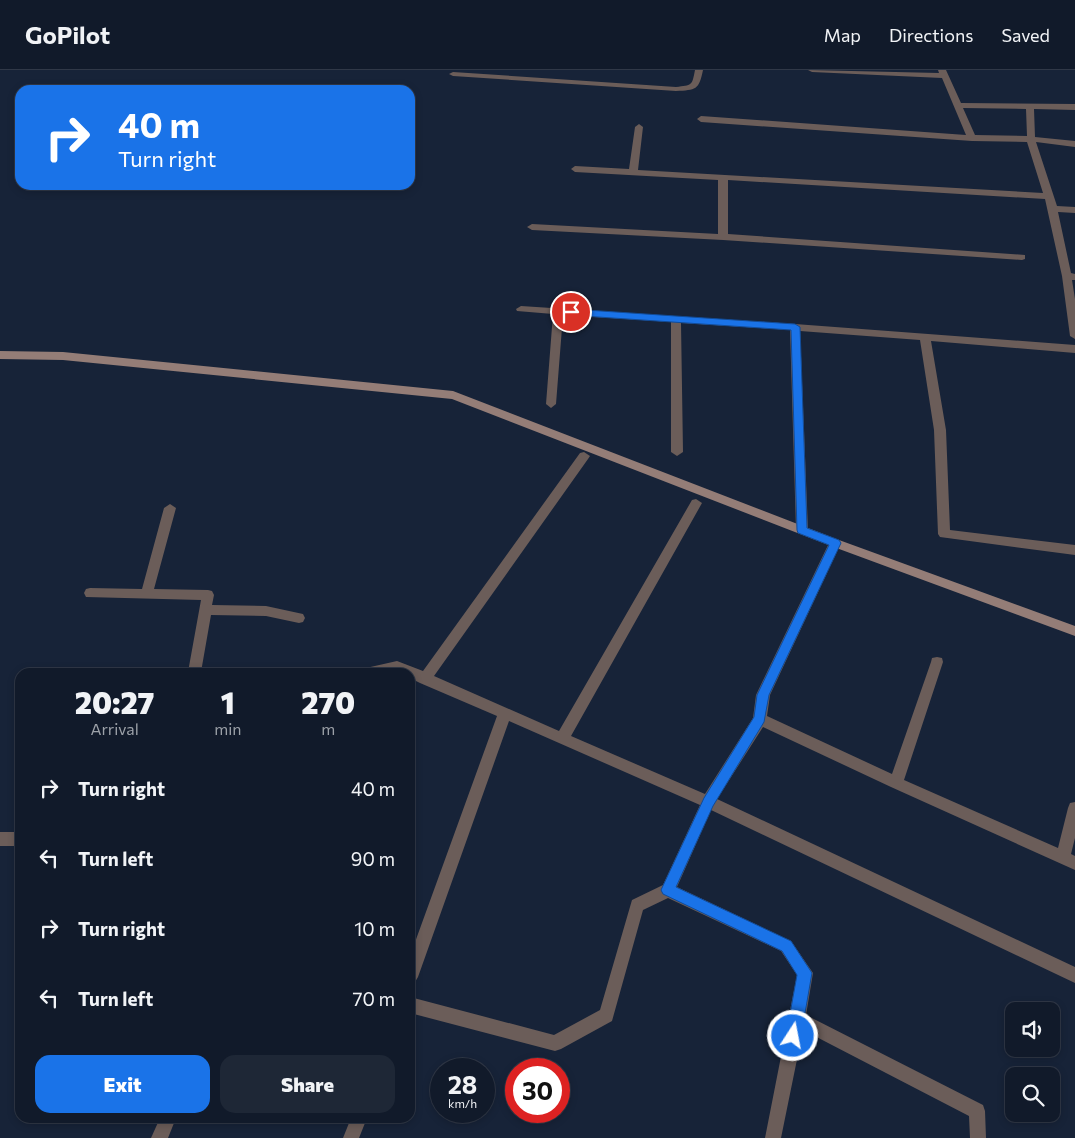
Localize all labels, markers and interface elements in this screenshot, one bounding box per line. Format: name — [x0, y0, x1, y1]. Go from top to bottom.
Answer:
text: GoPilot — [25, 20, 110, 49]
text: Map — [824, 24, 861, 46]
text: Directions — [889, 24, 973, 46]
text: Saved — [1001, 24, 1050, 46]
text: 40 m — [118, 102, 200, 145]
icon: right — [35, 105, 100, 170]
text: Turn right — [118, 145, 216, 172]
pin — [550, 291, 592, 333]
icon: arrive — [557, 298, 585, 326]
text: 20:27 — [75, 683, 154, 720]
text: 1 — [221, 683, 235, 720]
text: 270 — [301, 683, 355, 720]
text: Arrival — [90, 719, 139, 738]
text: min — [214, 719, 241, 738]
text: m — [321, 719, 335, 738]
icon: right — [35, 774, 63, 802]
text: Turn right — [78, 777, 165, 800]
text: 40 m — [351, 777, 395, 800]
icon: left — [35, 844, 63, 872]
text: Turn left — [78, 847, 153, 870]
text: 90 m — [351, 847, 395, 870]
icon: right — [35, 914, 63, 942]
text: Turn right — [78, 917, 165, 940]
text: 10 m — [354, 917, 395, 940]
icon: left — [35, 984, 63, 1012]
text: Turn left — [78, 987, 153, 1010]
text: 70 m — [352, 987, 395, 1010]
map controls — [1005, 1002, 1060, 1122]
button: sound — [1005, 1002, 1060, 1057]
position arrow — [766, 1009, 818, 1061]
button: Exit — [35, 1055, 210, 1113]
button: Share — [220, 1055, 395, 1113]
speed limit sign: 30 — [505, 1058, 570, 1123]
button: search — [1005, 1067, 1060, 1122]
text: 28 — [448, 1069, 477, 1099]
text: km/h — [448, 1096, 477, 1110]

